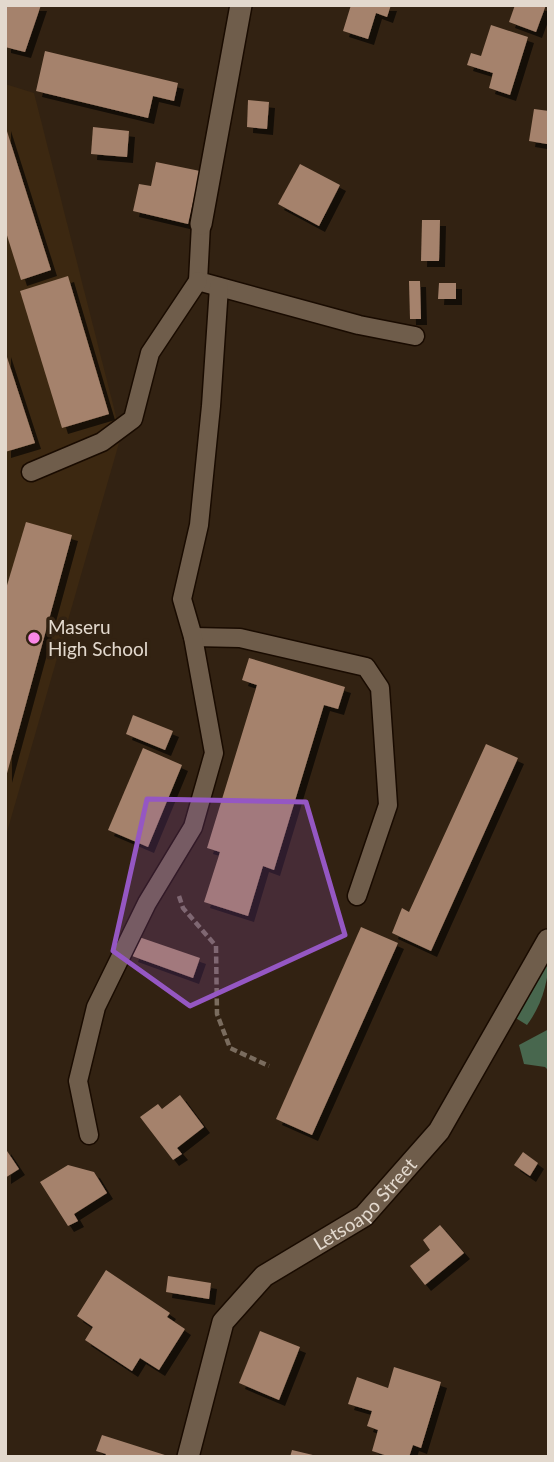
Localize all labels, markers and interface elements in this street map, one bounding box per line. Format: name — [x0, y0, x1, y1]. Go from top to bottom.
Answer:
place label: Maseru High School — [48, 615, 148, 660]
marker: Maseru High School — [26, 630, 42, 646]
street label: Letsoapo Street — [309, 1153, 421, 1255]

